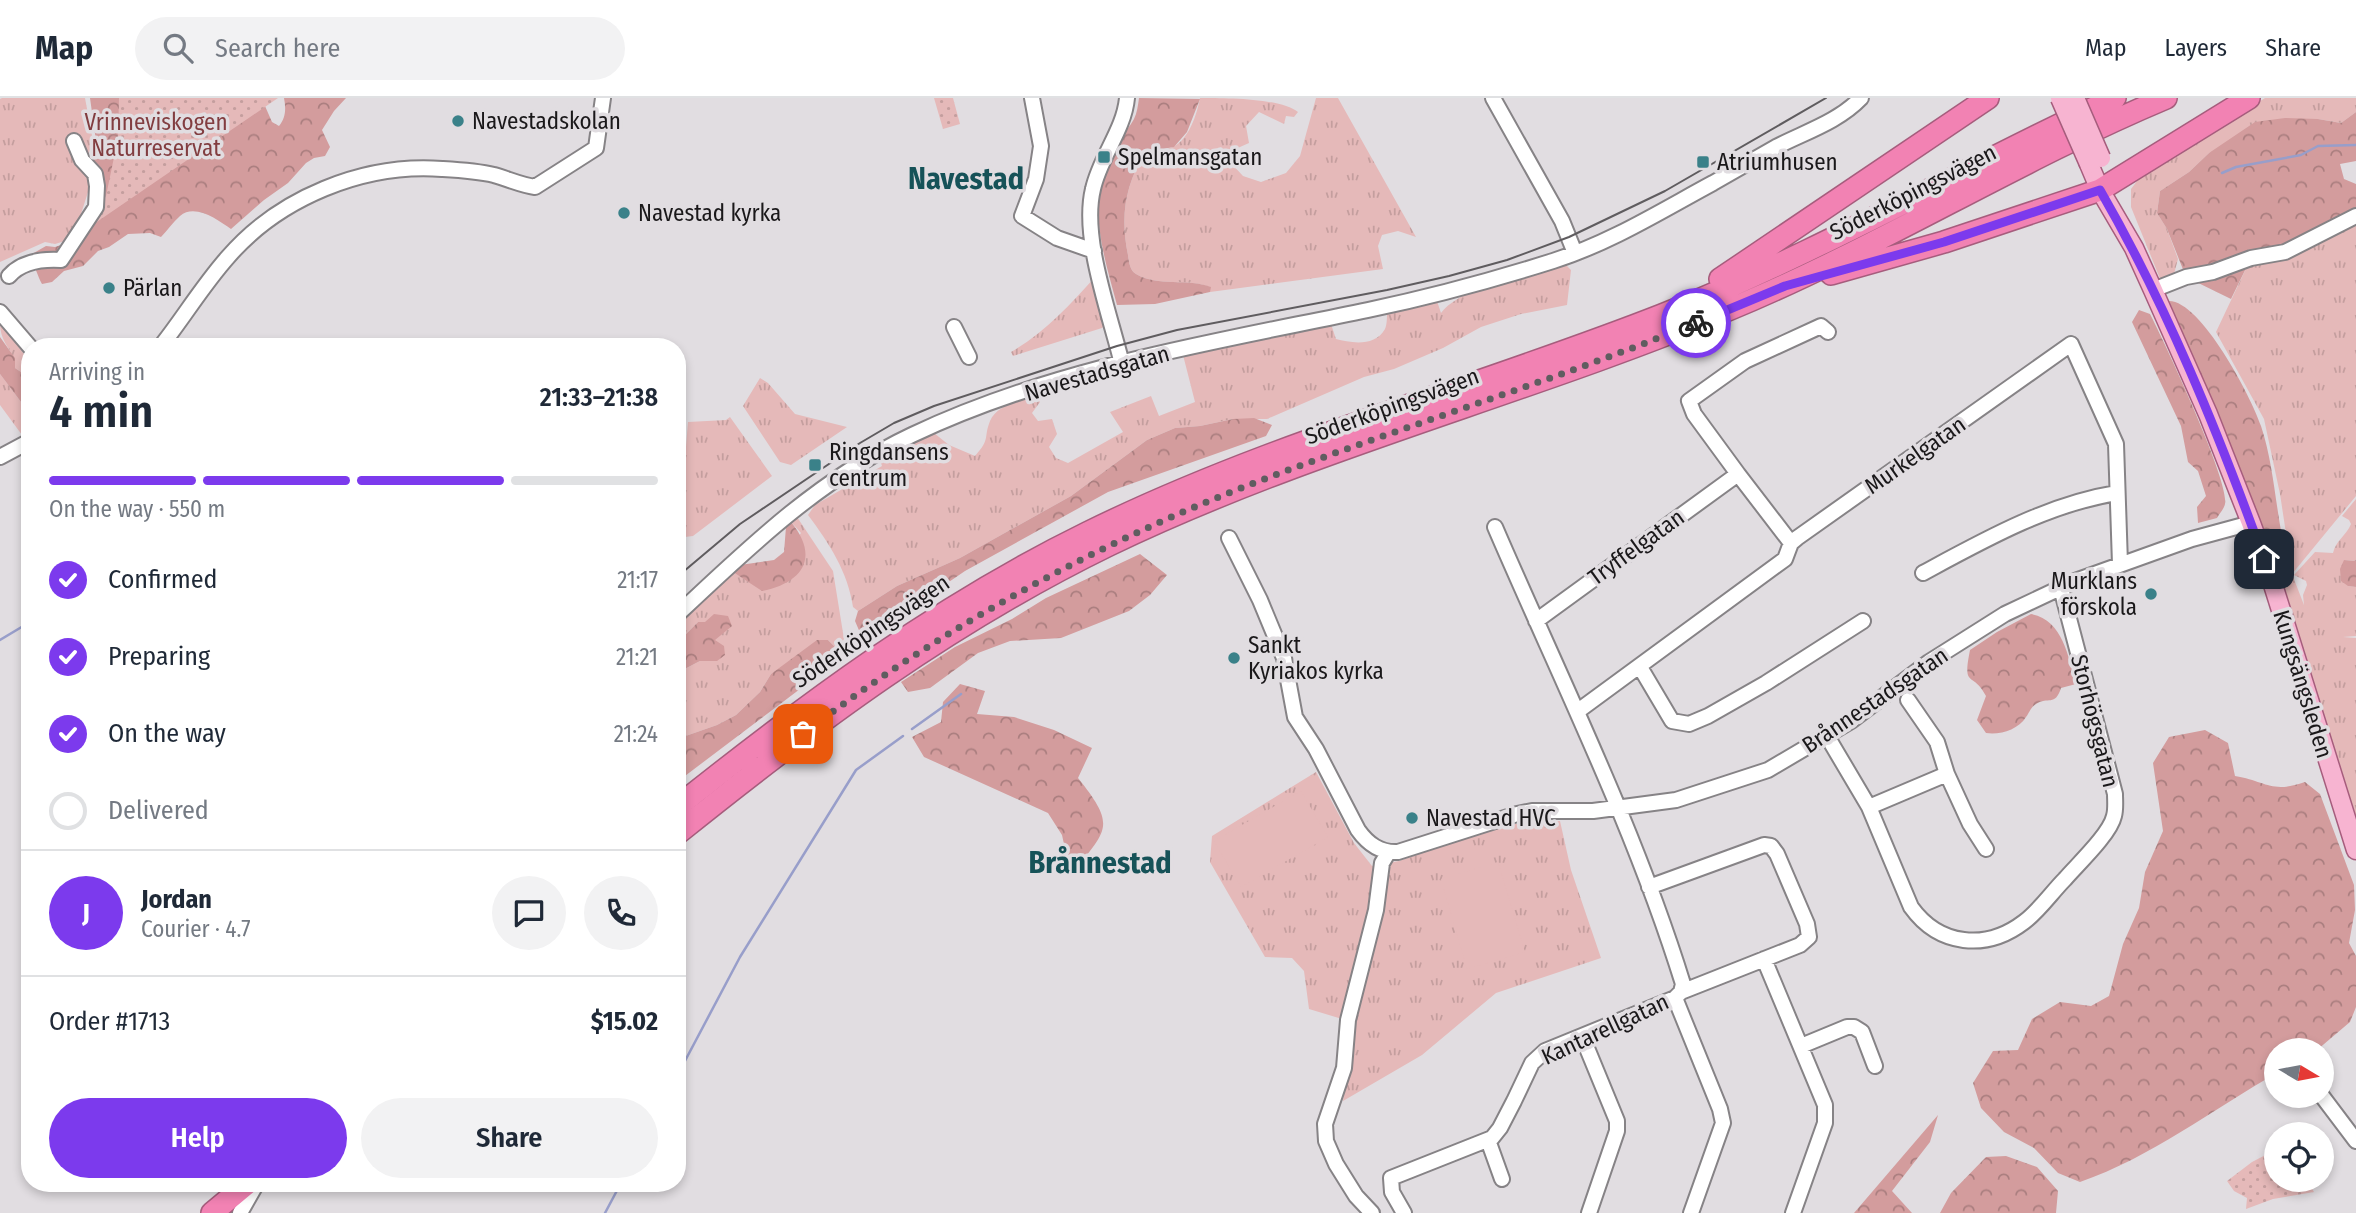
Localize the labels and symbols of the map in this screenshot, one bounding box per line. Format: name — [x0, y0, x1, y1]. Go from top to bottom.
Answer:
place label: Navestadskolan — [472, 107, 621, 135]
park label: Vrinneviskogen Naturreservat — [84, 108, 228, 162]
marker: Navestadskolan — [450, 113, 466, 129]
street label: Söderköpingsvägen — [1825, 138, 2001, 246]
place label: Spelmansgatan — [1118, 143, 1262, 171]
place label: Atriumhusen — [1717, 148, 1838, 176]
marker: Spelmansgatan — [1096, 149, 1112, 165]
marker: Atriumhusen — [1695, 154, 1711, 170]
district label: Navestad — [908, 161, 1024, 197]
place label: Navestad kyrka — [638, 199, 781, 227]
marker: Navestad kyrka — [616, 205, 632, 221]
place label: Pärlan — [123, 274, 182, 302]
marker: Pärlan — [101, 280, 117, 296]
courier — [1661, 288, 1731, 358]
street label: Navestadsgatan — [1021, 339, 1173, 407]
street label: Söderköpingsvägen — [1301, 362, 1483, 450]
street label: Murkelgatan — [1859, 410, 1971, 500]
place label: Ringdansens centrum — [829, 438, 949, 492]
marker: Ringdansens centrum — [807, 457, 823, 473]
street label: Tryffelgatan — [1582, 503, 1690, 591]
pin — [2234, 529, 2294, 589]
place label: Murklans förskola — [2051, 567, 2137, 621]
street label: Söderköpingsvägen — [787, 568, 955, 694]
marker: Murklans förskola — [2143, 586, 2159, 602]
street label: Kungsängsleden — [2267, 607, 2339, 761]
place label: Sankt Kyriakos kyrka — [1248, 631, 1384, 685]
street label: Brånnestadsgatan — [1797, 641, 1953, 759]
marker: Sankt Kyriakos kyrka — [1226, 650, 1242, 666]
street label: Storhögsgatan — [2065, 652, 2125, 790]
pin — [773, 704, 833, 764]
place label: Navestad HVC — [1426, 804, 1556, 832]
marker: Navestad HVC — [1404, 810, 1420, 826]
district label: Brånnestad — [1028, 845, 1172, 881]
street label: Kantarellgatan — [1537, 987, 1673, 1071]
north arrow — [2264, 1038, 2334, 1108]

